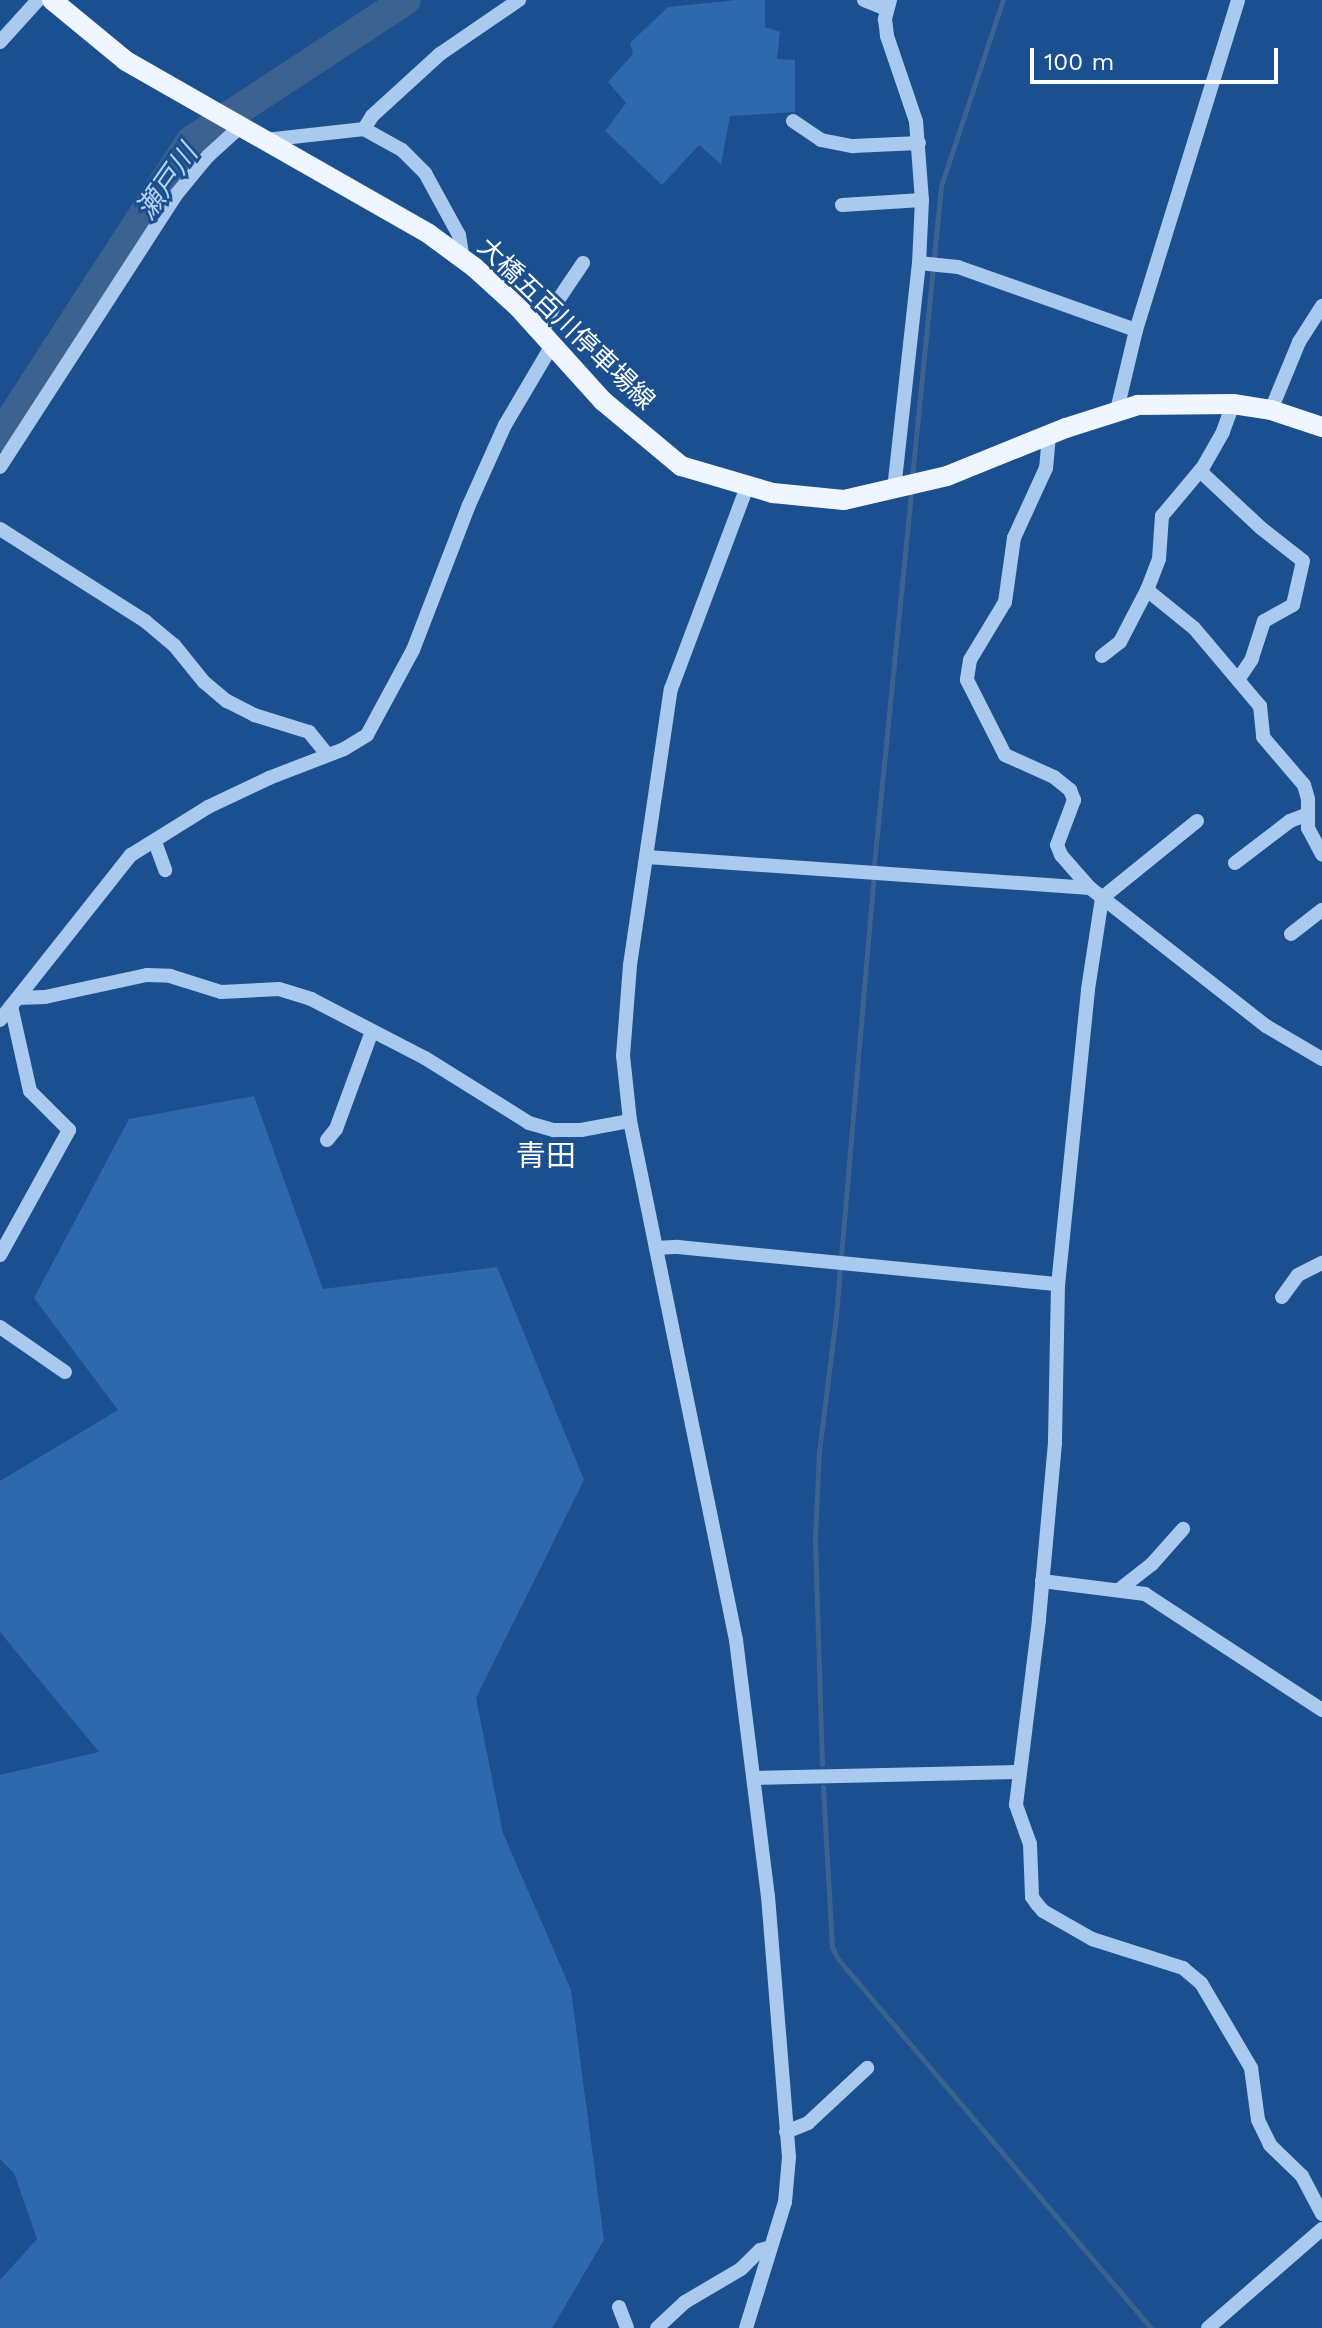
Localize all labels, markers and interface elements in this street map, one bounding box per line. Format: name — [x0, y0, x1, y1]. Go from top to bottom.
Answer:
scale bar — [1034, 32, 1282, 82]
text: 100 m — [1044, 48, 1114, 76]
water label: 瀬戸川 — [129, 138, 205, 226]
street label: 大橋五百川停車場線 — [471, 232, 661, 416]
district label: 青田 — [516, 1138, 576, 1174]

